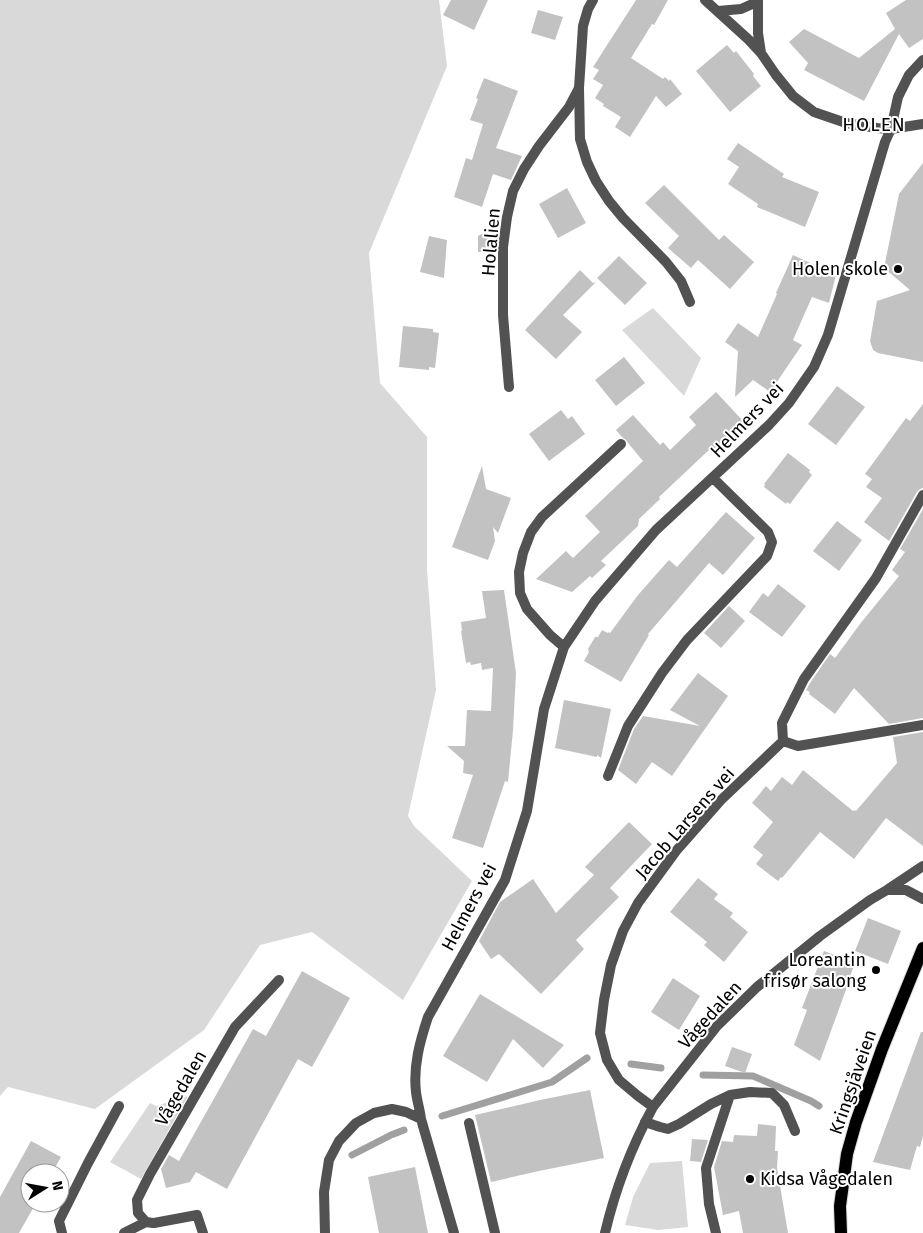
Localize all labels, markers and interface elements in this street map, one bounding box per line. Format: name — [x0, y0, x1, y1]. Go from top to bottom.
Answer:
district label: HOLEN — [842, 113, 906, 136]
street label: Holalien — [477, 207, 505, 277]
place label: Holen skole — [792, 258, 888, 280]
marker: Holen skole — [892, 263, 904, 275]
street label: Helmers vei — [706, 378, 788, 462]
street label: Jacob Larsens vei — [631, 763, 739, 883]
street label: Helmers vei — [437, 859, 501, 955]
place label: Loreantin frisør salong — [764, 949, 867, 992]
marker: Loreantin frisør salong — [870, 964, 882, 976]
street label: Vågedalen — [674, 977, 746, 1053]
street label: Kringsjåveien — [825, 1027, 881, 1137]
street label: Vågedalen — [151, 1046, 211, 1130]
north arrow — [20, 1163, 70, 1213]
place label: Kidsa Vågedalen — [760, 1168, 893, 1190]
marker: Kidsa Vågedalen — [744, 1173, 756, 1185]
text: N — [48, 1179, 67, 1192]

